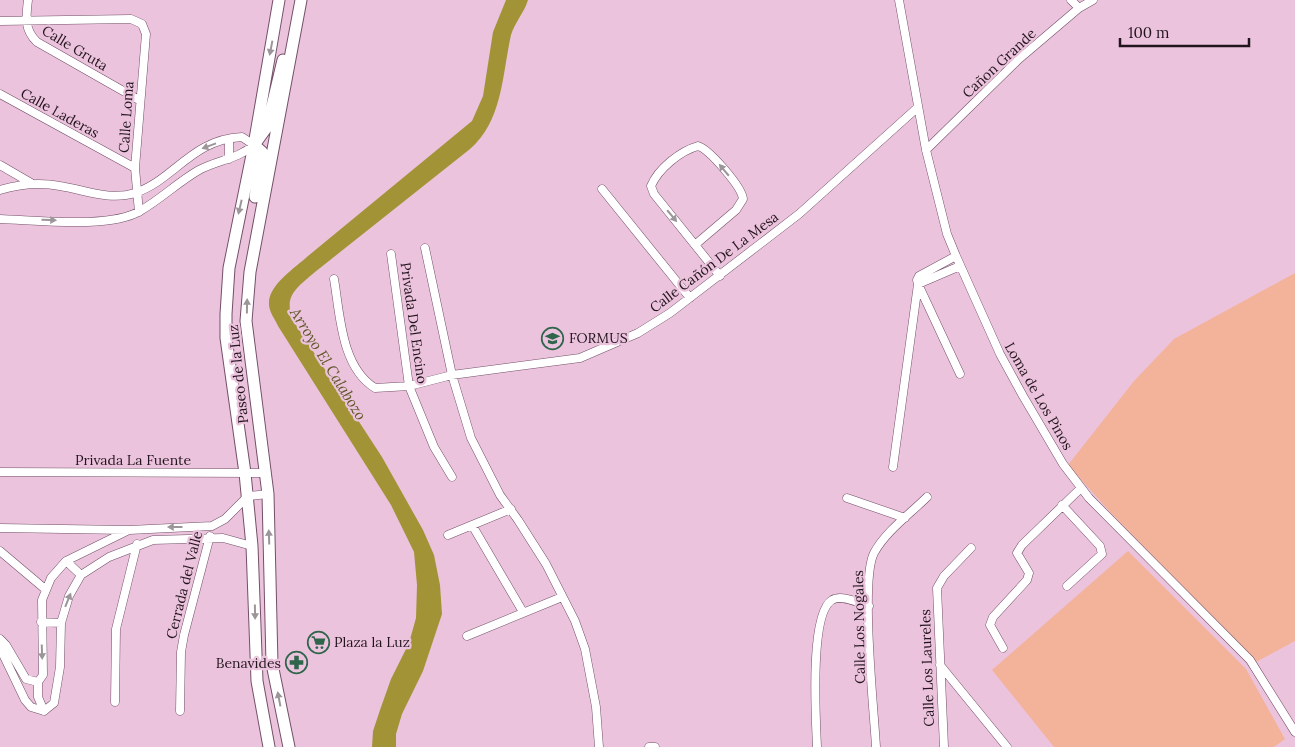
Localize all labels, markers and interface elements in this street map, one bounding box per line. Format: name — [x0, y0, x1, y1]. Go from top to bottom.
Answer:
scale bar — [1120, 15, 1249, 47]
street label: Calle Gruta — [39, 21, 111, 75]
text: 100 m — [1128, 23, 1169, 42]
street label: Cañon Grande — [958, 24, 1040, 102]
one-way arrow — [267, 40, 275, 56]
street label: Calle Loma — [115, 80, 137, 154]
street label: Calle Laderas — [18, 84, 102, 142]
one-way arrow — [201, 142, 216, 150]
one-way arrow — [718, 163, 729, 176]
one-way arrow — [236, 200, 244, 215]
street label: Calle Cañón De La Mesa — [646, 208, 782, 316]
one-way arrow — [666, 209, 678, 221]
one-way arrow — [41, 216, 57, 224]
street label: Privada Del Encino — [397, 261, 431, 385]
one-way arrow — [243, 298, 251, 314]
water label: Arroyo El Calabozo — [286, 303, 371, 424]
street label: Paseo de la Luz — [224, 324, 252, 424]
school or university icon: FORMUS — [541, 326, 565, 350]
place label: FORMUS — [569, 329, 628, 347]
street label: Loma de Los Pinos — [1001, 339, 1077, 453]
street label: Privada La Fuente — [75, 451, 191, 469]
one-way arrow — [167, 523, 183, 531]
street label: Cerrada del Valle — [162, 529, 206, 641]
one-way arrow — [264, 529, 272, 545]
street label: Calle Los Nogales — [849, 570, 869, 684]
one-way arrow — [64, 592, 72, 607]
one-way arrow — [251, 604, 259, 620]
street label: Calle Los Laureles — [916, 609, 938, 727]
supermarket icon: Plaza la Luz — [306, 630, 330, 654]
place label: Plaza la Luz — [334, 633, 410, 651]
one-way arrow — [38, 644, 46, 660]
pharmacy icon: Benavides — [285, 651, 309, 675]
place label: Benavides — [216, 654, 281, 672]
one-way arrow — [274, 691, 282, 707]

